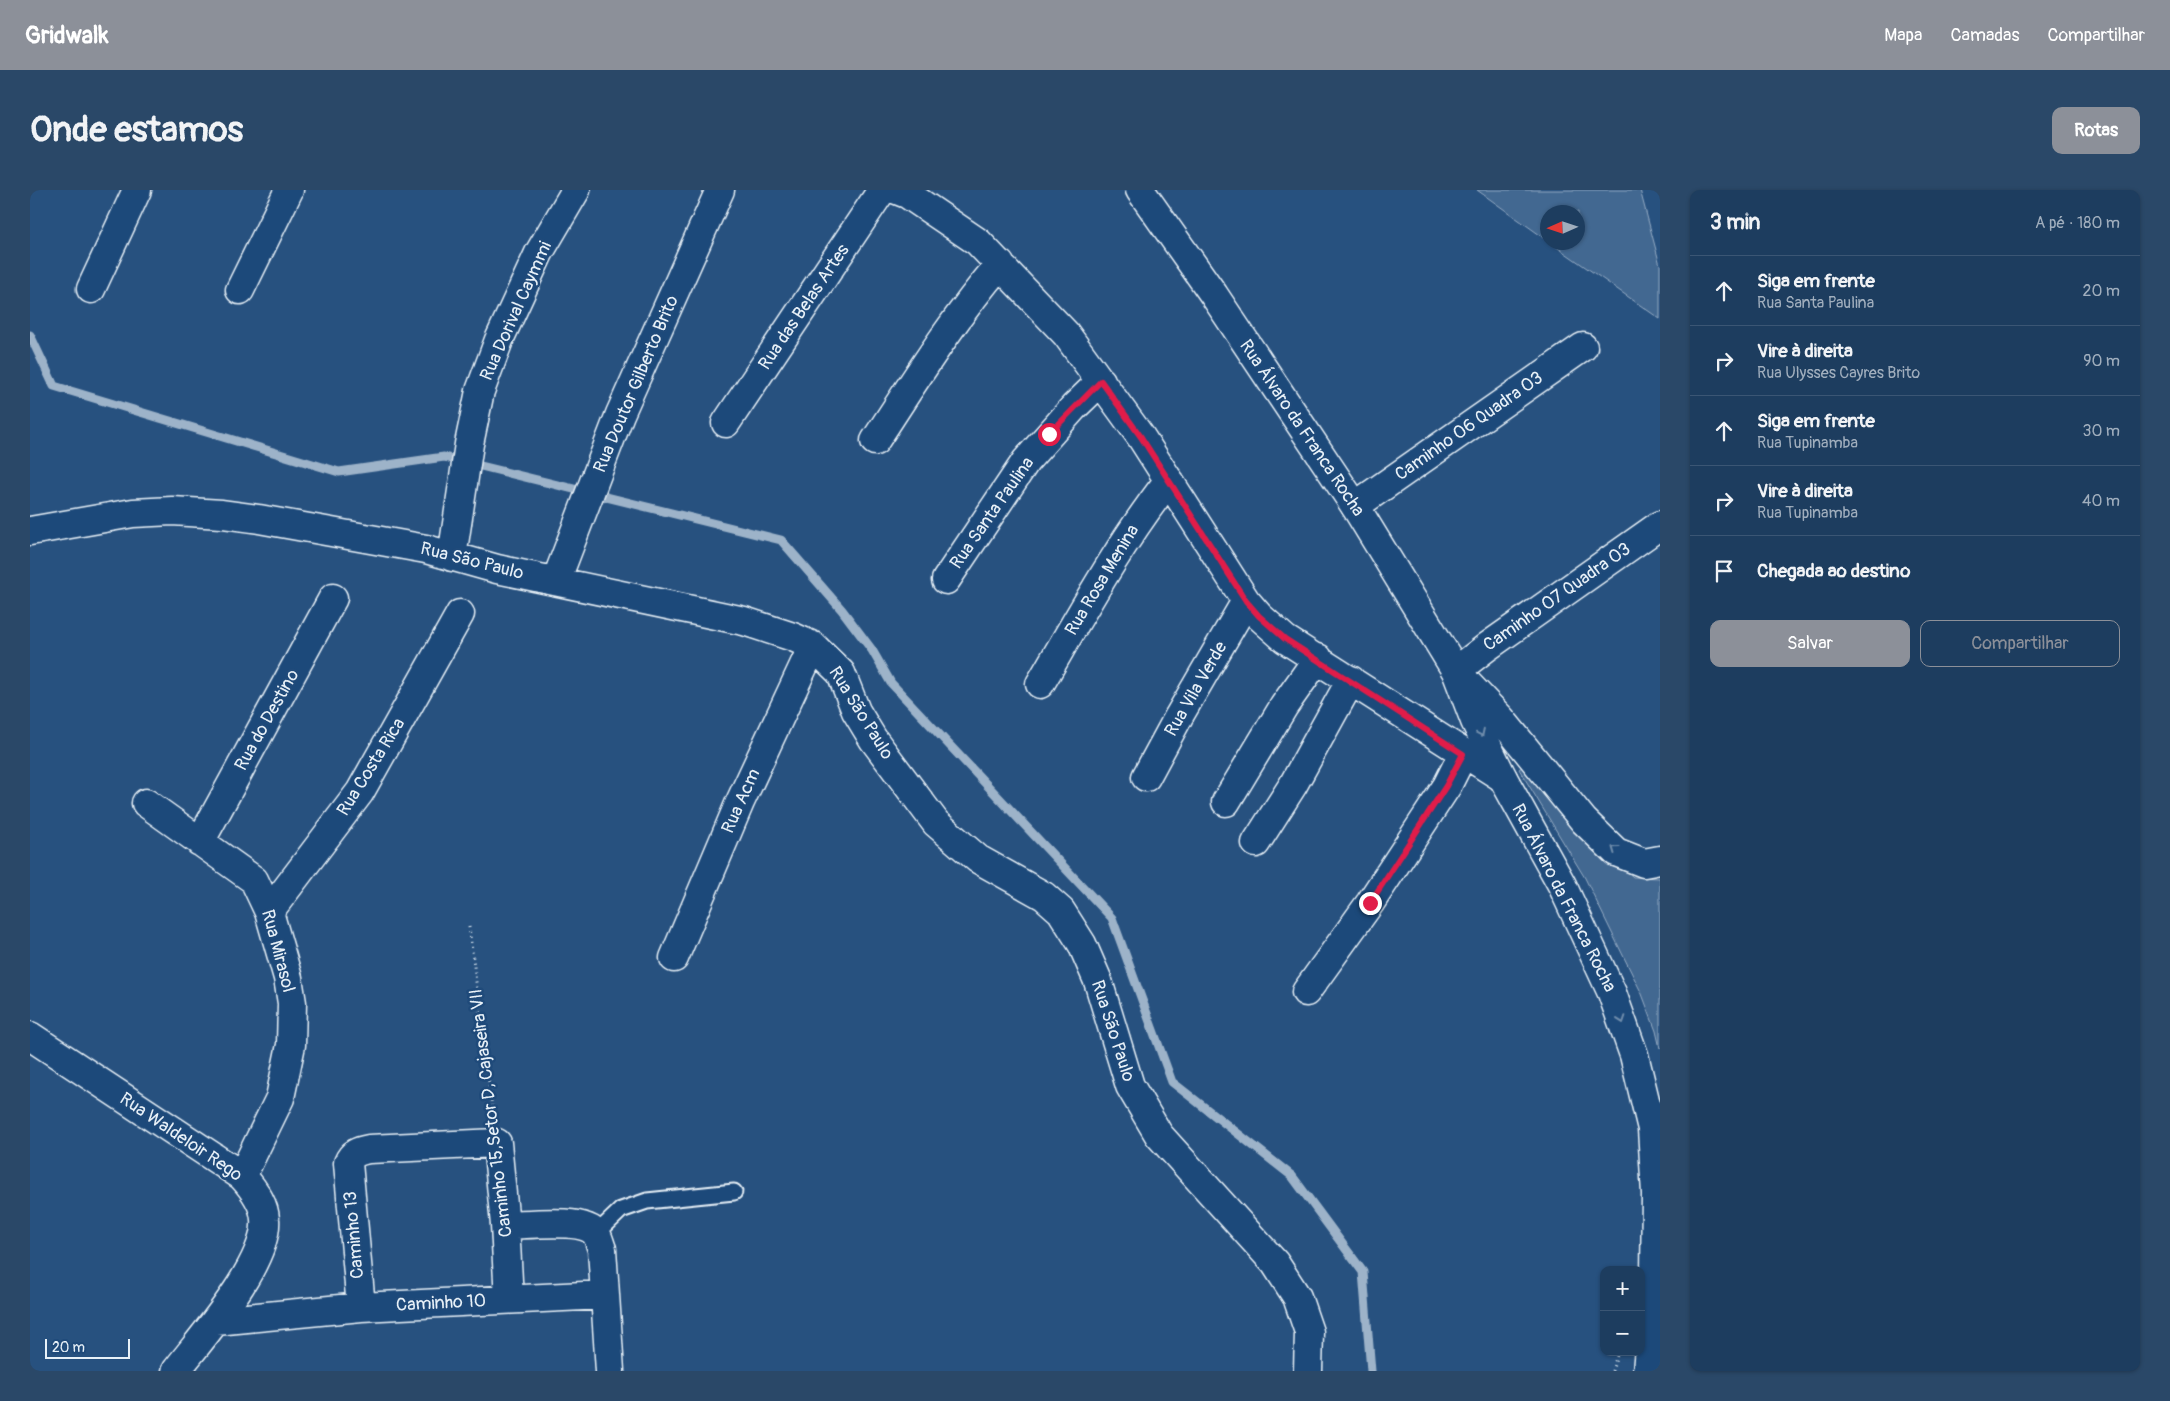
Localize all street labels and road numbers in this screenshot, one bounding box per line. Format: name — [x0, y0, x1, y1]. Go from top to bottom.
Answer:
street label: Rua Dorival Caymmi — [475, 238, 557, 384]
street label: Rua das Belas Artes — [753, 240, 855, 374]
street label: Rua Doutor Gilberto Brito — [588, 292, 684, 476]
street label: Rua Álvaro da Franca Rocha — [1234, 335, 1370, 521]
street label: Caminho 06 Quadra 03 — [1390, 366, 1548, 486]
street label: Rua Santa Paulina — [945, 452, 1039, 574]
street label: Rua Rosa Menina — [1060, 520, 1144, 640]
street label: Rua São Paulo — [418, 537, 526, 585]
street label: Caminho 07 Quadra 03 — [1479, 537, 1635, 657]
street label: Rua Vila Verde — [1160, 637, 1232, 741]
street label: Rua São Paulo — [823, 662, 899, 764]
street label: Rua do Destino — [230, 665, 304, 775]
street label: Rua Costa Rica — [332, 714, 410, 820]
street label: Rua Acm — [717, 765, 765, 837]
street label: Rua Álvaro da Franca Rocha — [1507, 800, 1621, 996]
street label: Rua Mirasol — [256, 907, 300, 995]
street label: Rua São Paulo — [1086, 977, 1140, 1085]
street label: Caminho 15,Setor D, Cajaseira VII — [464, 987, 518, 1239]
street label: Rua Waldeloir Rego — [115, 1087, 247, 1187]
street label: Caminho 13 — [339, 1190, 369, 1280]
street label: Caminho 10 — [395, 1289, 487, 1317]

